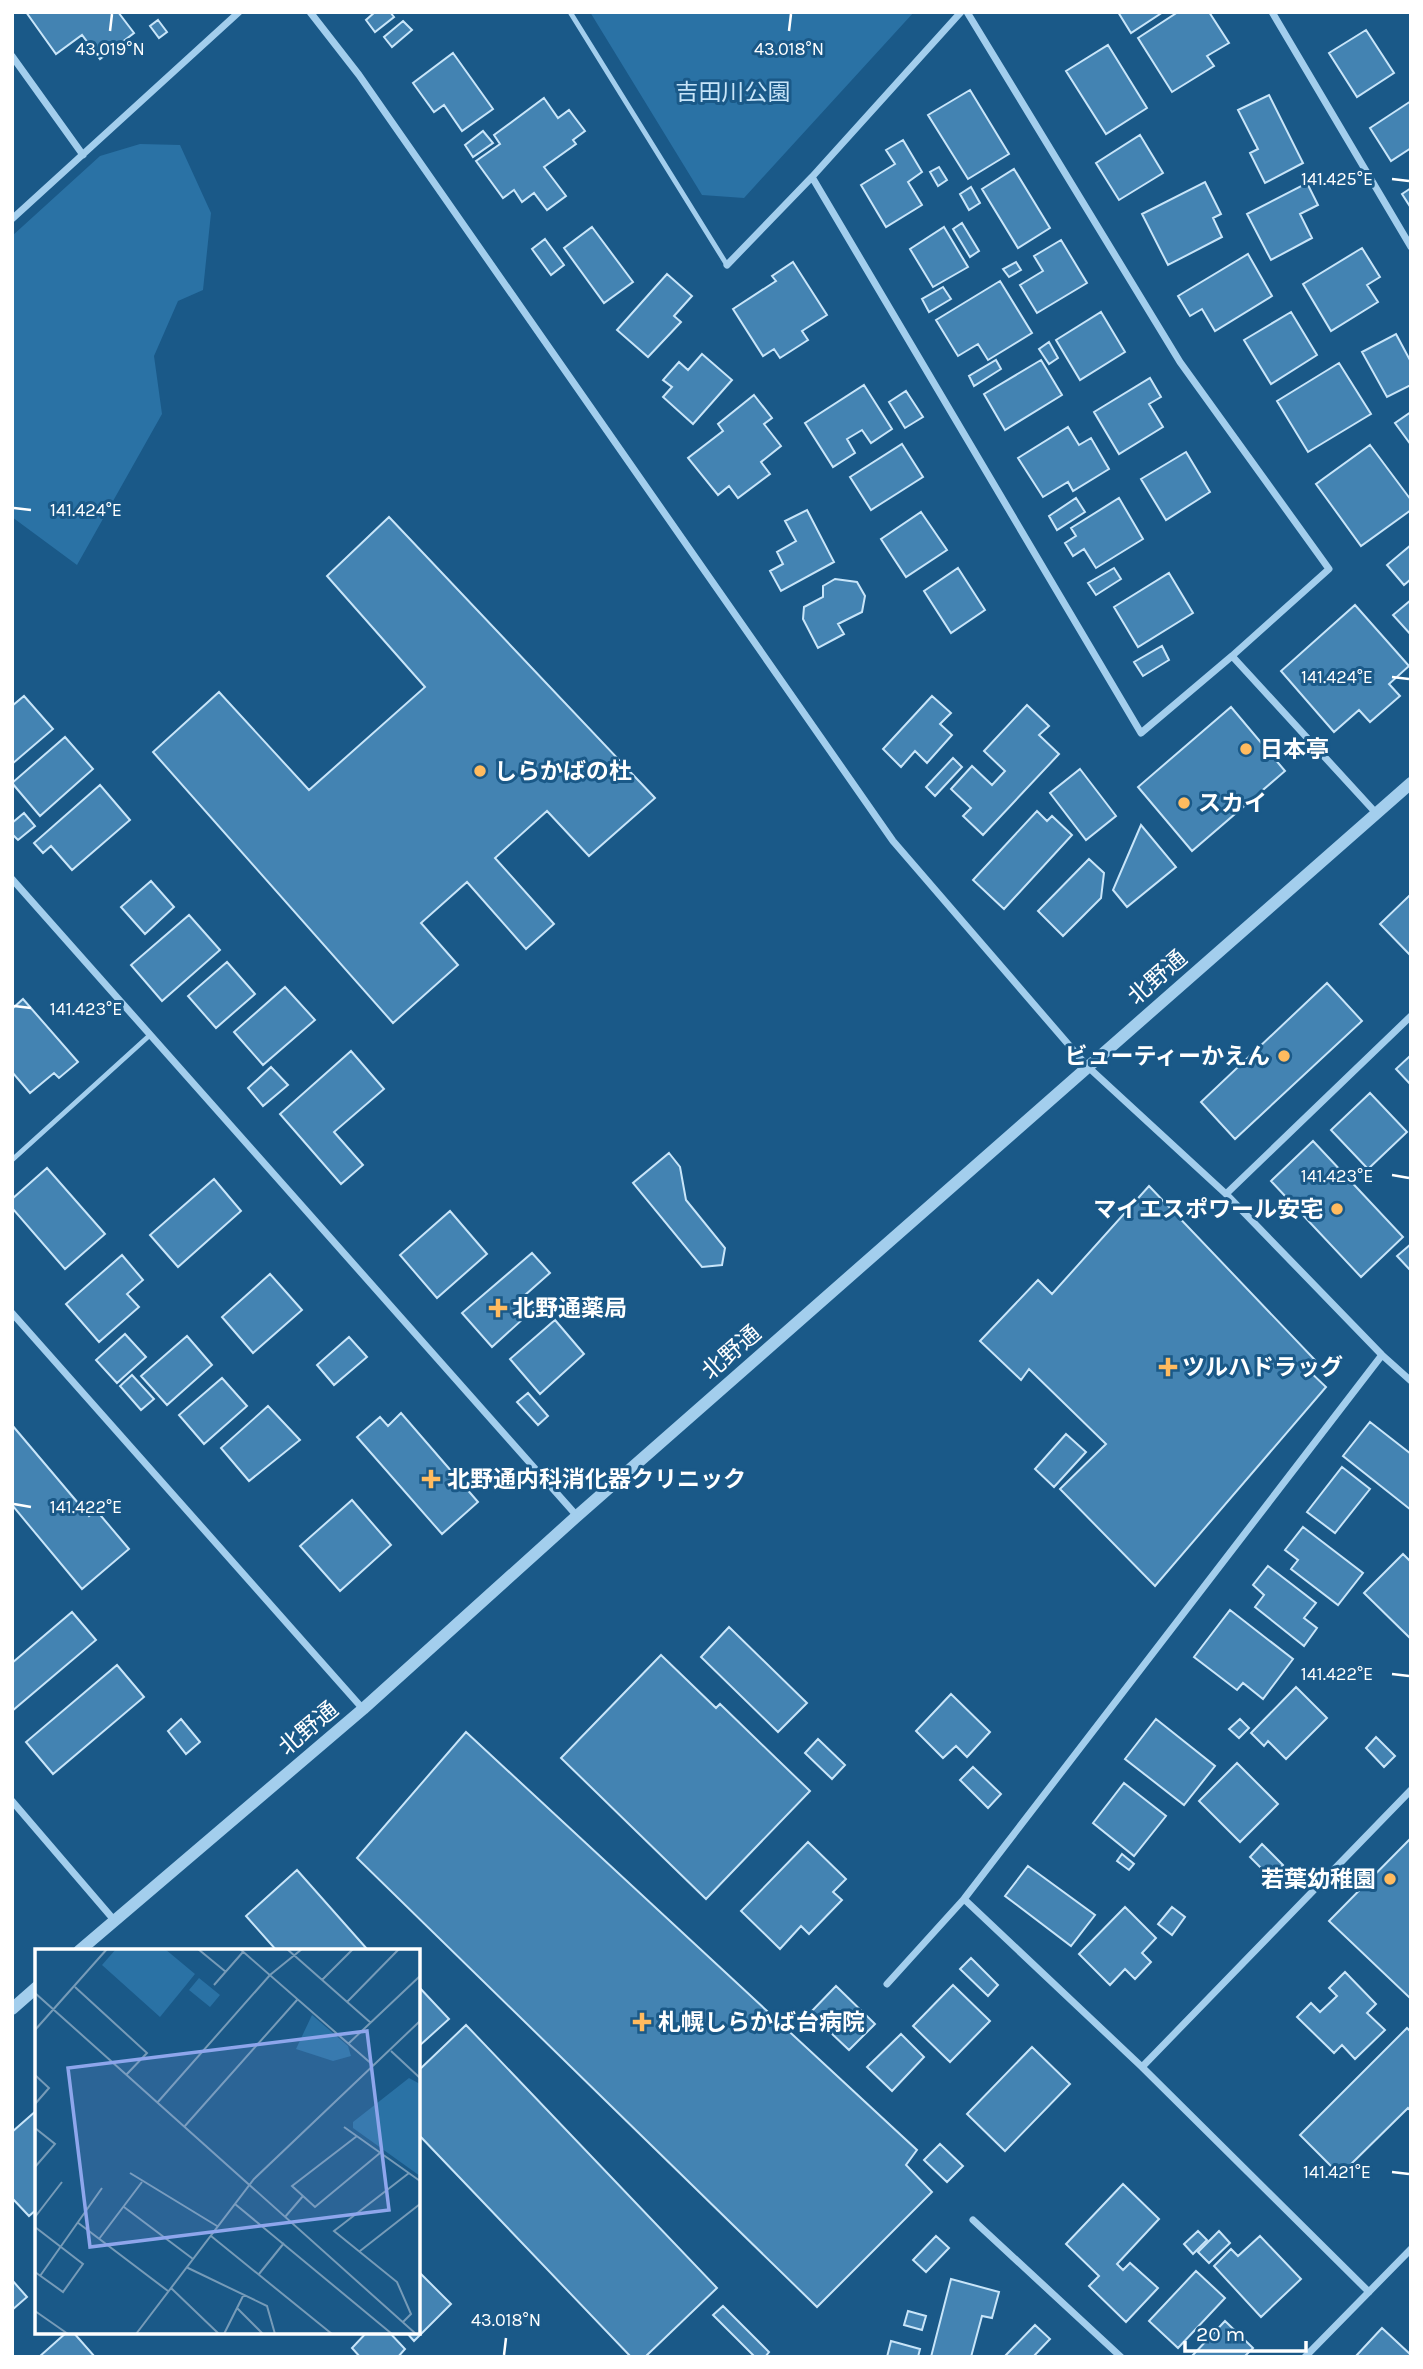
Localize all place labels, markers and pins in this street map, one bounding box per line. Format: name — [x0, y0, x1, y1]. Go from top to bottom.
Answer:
place label: 日本亭 — [1260, 736, 1329, 763]
marker: 日本亭 — [1238, 741, 1254, 757]
place label: しらかばの杜 — [494, 758, 632, 785]
marker: しらかばの杜 — [472, 763, 488, 779]
place label: スカイ — [1198, 790, 1267, 817]
marker: スカイ — [1176, 795, 1192, 811]
place label: ビューティーかえん — [1064, 1043, 1270, 1070]
marker: ビューティーかえん — [1276, 1048, 1292, 1064]
place label: マイエスポワール安宅 — [1093, 1196, 1323, 1223]
marker: マイエスポワール安宅 — [1329, 1201, 1345, 1217]
place label: 北野通薬局 — [512, 1295, 627, 1322]
marker: 北野通薬局 — [490, 1300, 506, 1316]
place label: ツルハドラッグ — [1182, 1354, 1343, 1381]
marker: ツルハドラッグ — [1160, 1359, 1176, 1375]
place label: 北野通内科消化器クリニック — [447, 1466, 746, 1493]
marker: 北野通内科消化器クリニック — [421, 1469, 441, 1489]
place label: 若葉幼稚園 — [1261, 1866, 1376, 1893]
marker: 若葉幼稚園 — [1382, 1871, 1398, 1887]
place label: 札幌しらかば台病院 — [658, 2009, 865, 2036]
marker: 札幌しらかば台病院 — [632, 2012, 652, 2032]

